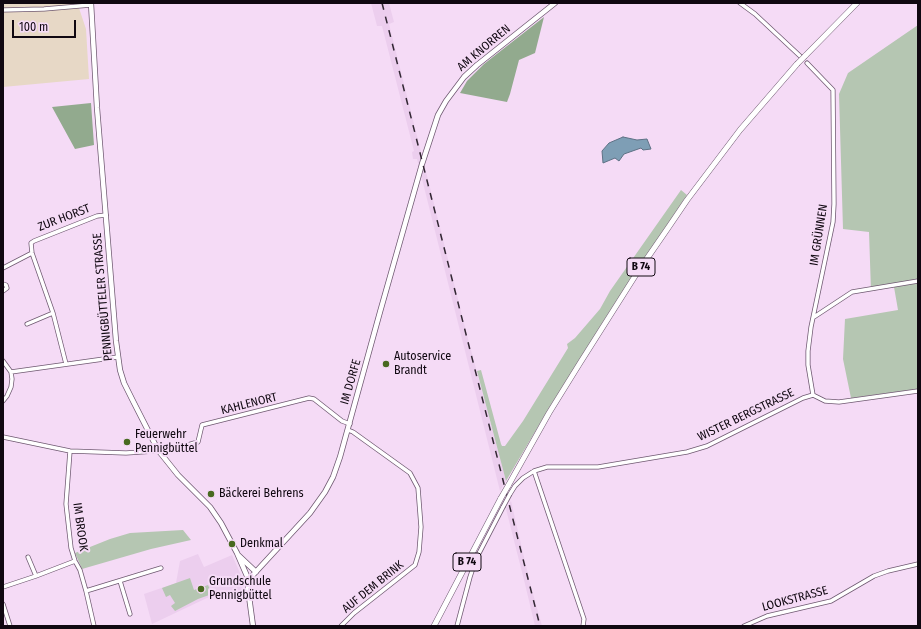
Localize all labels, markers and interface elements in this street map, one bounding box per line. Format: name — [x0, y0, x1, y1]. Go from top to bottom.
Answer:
scale bar — [14, 12, 78, 38]
text: 100 m — [19, 20, 48, 34]
street label: AM KNORREN — [455, 22, 513, 74]
street label: ZUR HORST — [36, 202, 92, 234]
street label: IM GRÜNNEN — [807, 203, 831, 267]
street label: PENNIGBÜTTELER STRASSE — [90, 232, 116, 362]
road number: B 74 — [627, 258, 655, 276]
place label: Autoservice Brandt — [394, 350, 451, 378]
street label: IM DORFE — [338, 358, 364, 406]
marker: Autoservice Brandt — [381, 359, 391, 369]
street label: WISTER BERGSTRASSE — [696, 385, 796, 445]
street label: KAHLENORT — [219, 390, 279, 418]
place label: Feuerwehr Pennigbüttel — [135, 428, 198, 456]
marker: Feuerwehr Pennigbüttel — [122, 437, 132, 447]
place label: Bäckerei Behrens — [219, 487, 304, 501]
marker: Bäckerei Behrens — [206, 489, 216, 499]
street label: IM BROOK — [69, 502, 91, 552]
place label: Denkmal — [240, 537, 283, 551]
marker: Denkmal — [227, 539, 237, 549]
road number: B 74 — [453, 553, 481, 571]
street label: AUF DEM BRINK — [339, 558, 407, 616]
place label: Grundschule Pennigbüttel — [209, 575, 272, 603]
street label: LOOKSTRASSE — [761, 583, 829, 615]
marker: Grundschule Pennigbüttel — [196, 584, 206, 594]

